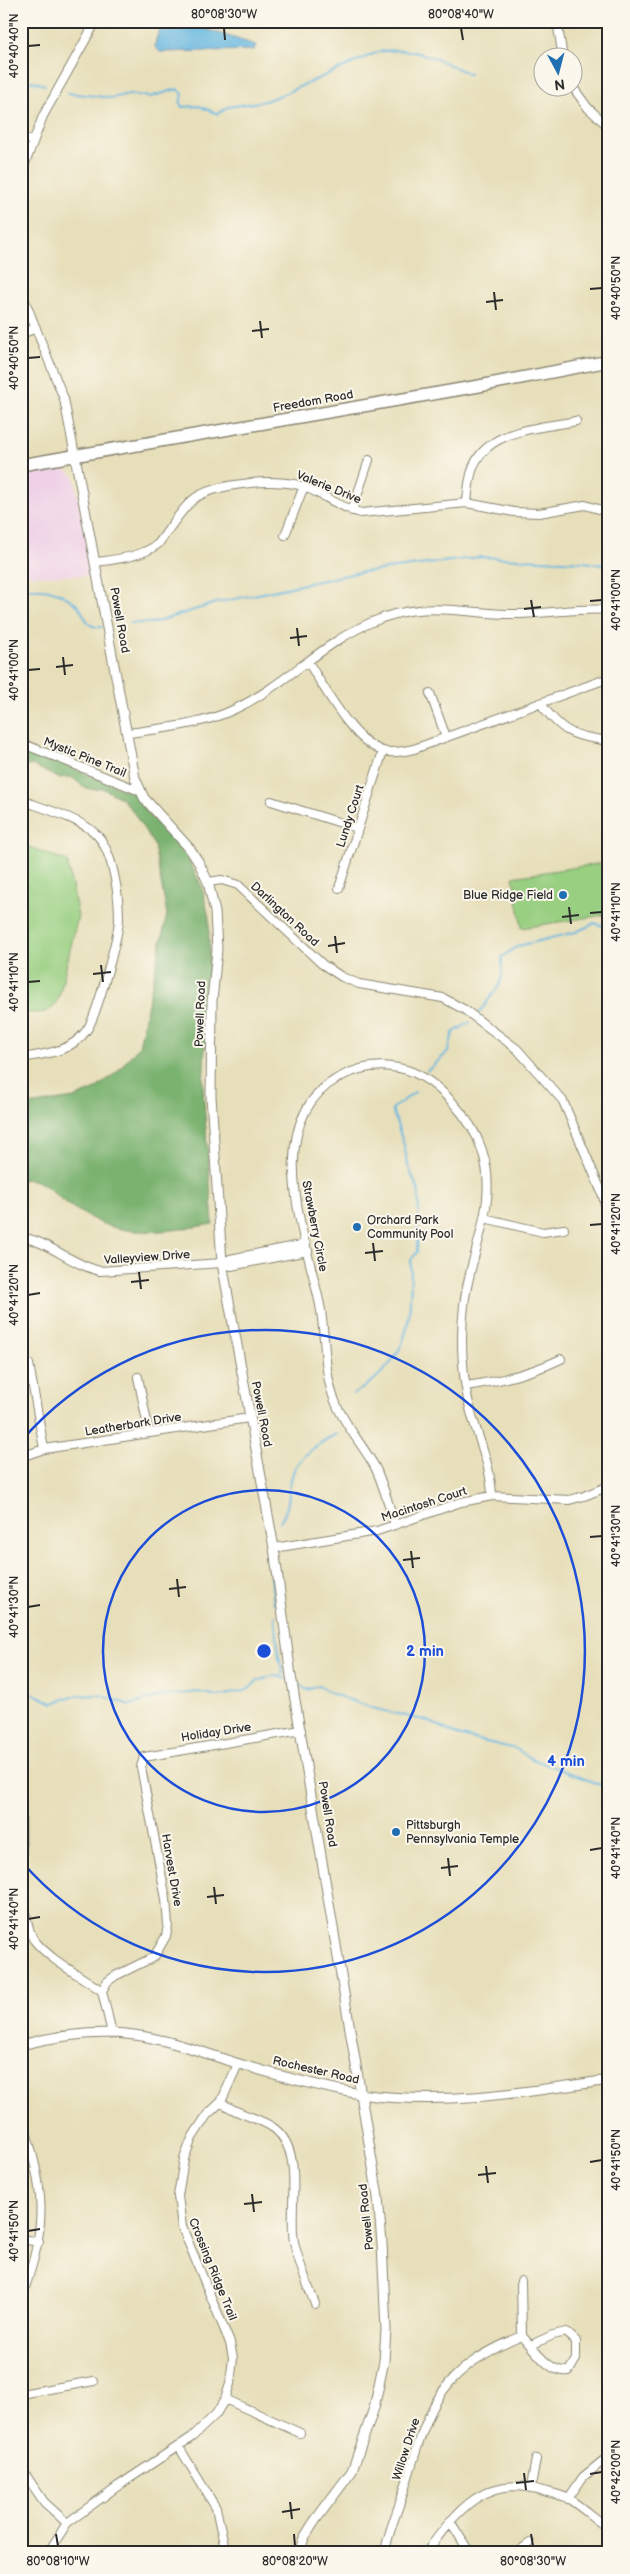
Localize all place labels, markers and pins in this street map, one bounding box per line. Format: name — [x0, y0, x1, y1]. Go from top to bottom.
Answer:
place label: Blue Ridge Field — [463, 888, 553, 903]
marker: Blue Ridge Field — [557, 889, 569, 901]
place label: Orchard Park Community Pool — [367, 1213, 453, 1242]
marker: Orchard Park Community Pool — [351, 1221, 363, 1233]
centre of rings — [255, 1642, 273, 1660]
place label: Pittsburgh Pennsylvania Temple — [406, 1818, 519, 1847]
marker: Pittsburgh Pennsylvania Temple — [390, 1826, 402, 1838]

